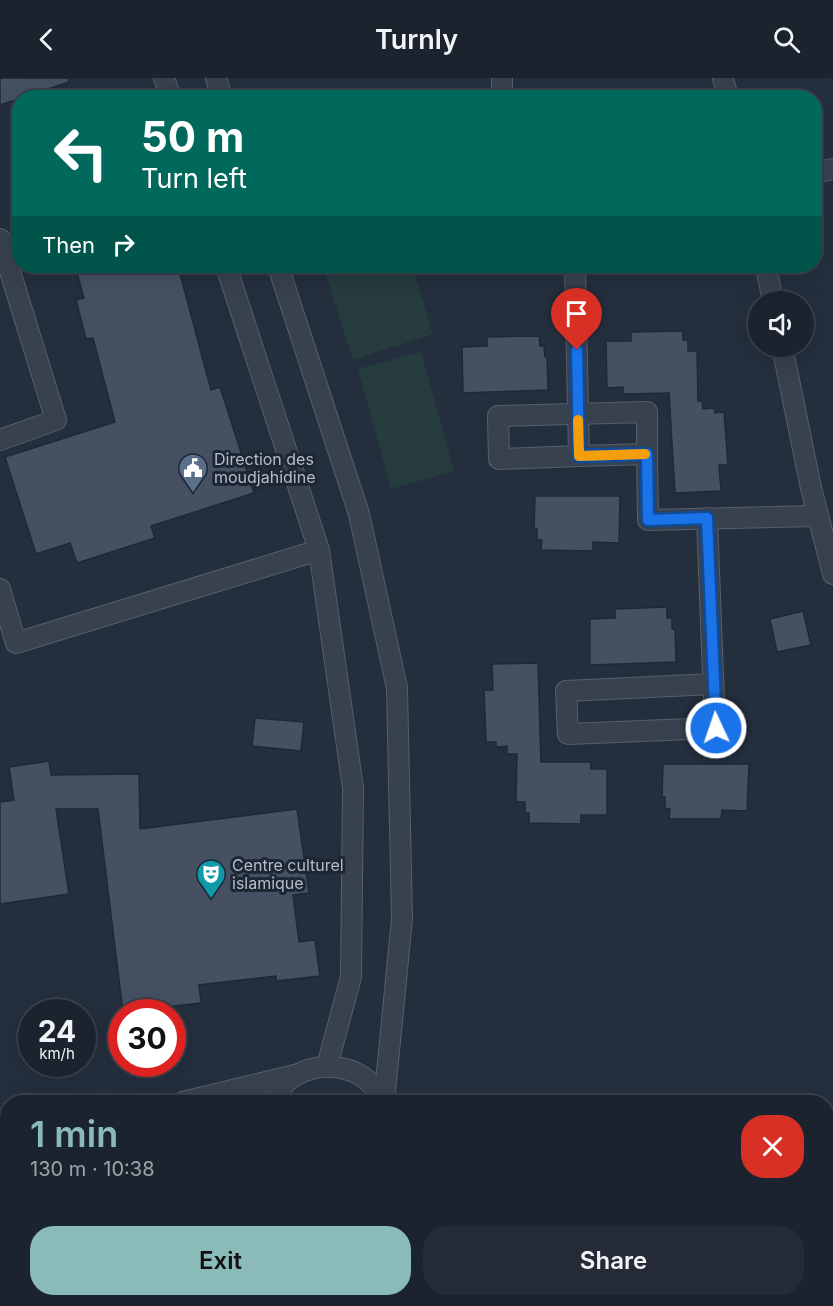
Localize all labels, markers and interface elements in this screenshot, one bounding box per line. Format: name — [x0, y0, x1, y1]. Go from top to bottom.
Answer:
icon: back — [30, 23, 63, 56]
text: Turnly — [375, 23, 458, 56]
icon: search — [770, 23, 803, 56]
text: 50 m — [141, 111, 244, 162]
icon: left — [42, 114, 120, 192]
text: Turn left — [141, 162, 247, 195]
icon: right — [107, 228, 140, 261]
text: Then — [42, 232, 95, 258]
pin — [551, 288, 602, 350]
map controls — [748, 291, 814, 357]
button: sound — [748, 291, 814, 357]
icon: arrive — [560, 297, 593, 330]
place label: Direction des moudjahidine — [214, 449, 316, 487]
public building icon: Direction des moudjahidine — [177, 452, 209, 494]
position arrow — [684, 696, 748, 760]
place label: Centre culturel islamique — [232, 855, 344, 893]
theatre icon: Centre culturel islamique — [195, 858, 227, 900]
speed limit sign: 30 — [108, 999, 186, 1077]
text: 24 — [38, 1013, 76, 1049]
text: km/h — [39, 1044, 75, 1063]
text: 1 min — [30, 1112, 118, 1156]
button: close — [741, 1115, 804, 1178]
text: 130 m · 10:38 — [30, 1157, 155, 1181]
button: Exit — [30, 1226, 411, 1295]
button: Share — [423, 1226, 804, 1295]

